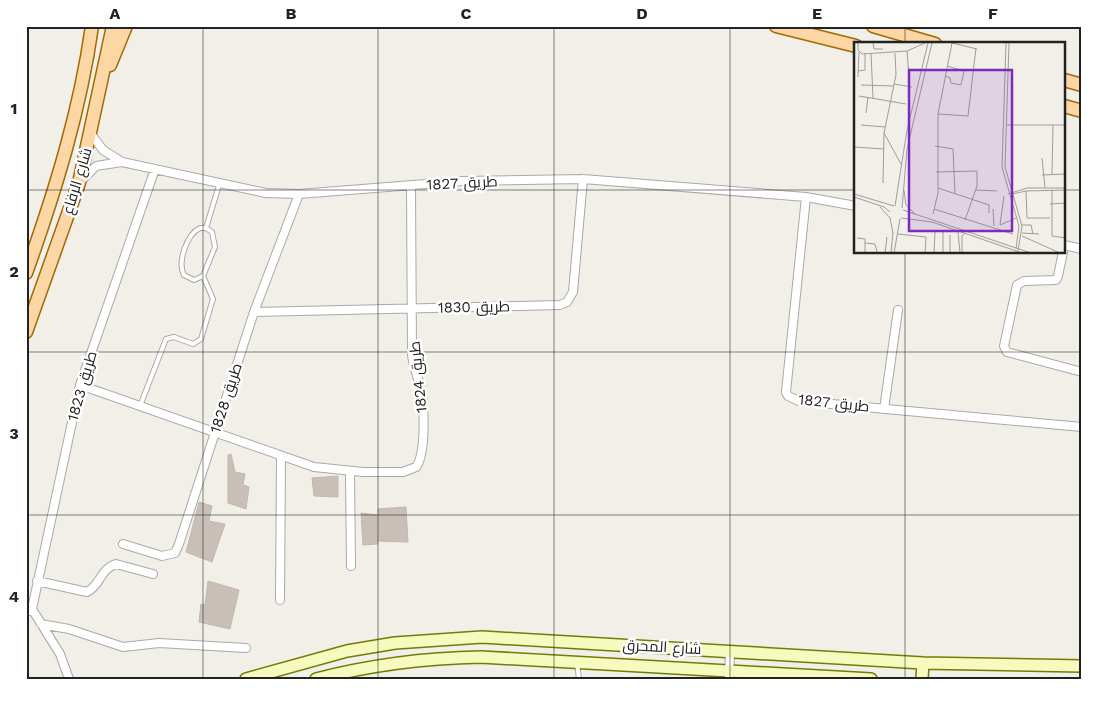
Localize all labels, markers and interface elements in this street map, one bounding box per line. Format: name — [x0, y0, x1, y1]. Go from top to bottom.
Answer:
text: A — [110, 4, 121, 23]
text: B — [286, 4, 297, 23]
text: C — [461, 4, 472, 23]
text: D — [636, 4, 648, 23]
text: E — [812, 4, 822, 23]
text: F — [988, 4, 998, 23]
inset map — [854, 42, 1066, 254]
text: 1 — [11, 99, 17, 118]
street label: شارع الرفاع — [58, 146, 98, 217]
street label: طريق 1827 — [426, 172, 498, 195]
text: 2 — [9, 262, 19, 281]
street label: طريق 1830 — [438, 297, 510, 318]
street label: طريق 1824 — [405, 340, 432, 414]
street label: طريق 1823 — [63, 349, 102, 423]
street label: طريق 1828 — [206, 361, 247, 436]
street label: طريق 1827 — [797, 390, 870, 417]
text: 3 — [9, 424, 19, 443]
text: 4 — [9, 587, 19, 606]
street label: شارع المحرق — [622, 636, 702, 660]

